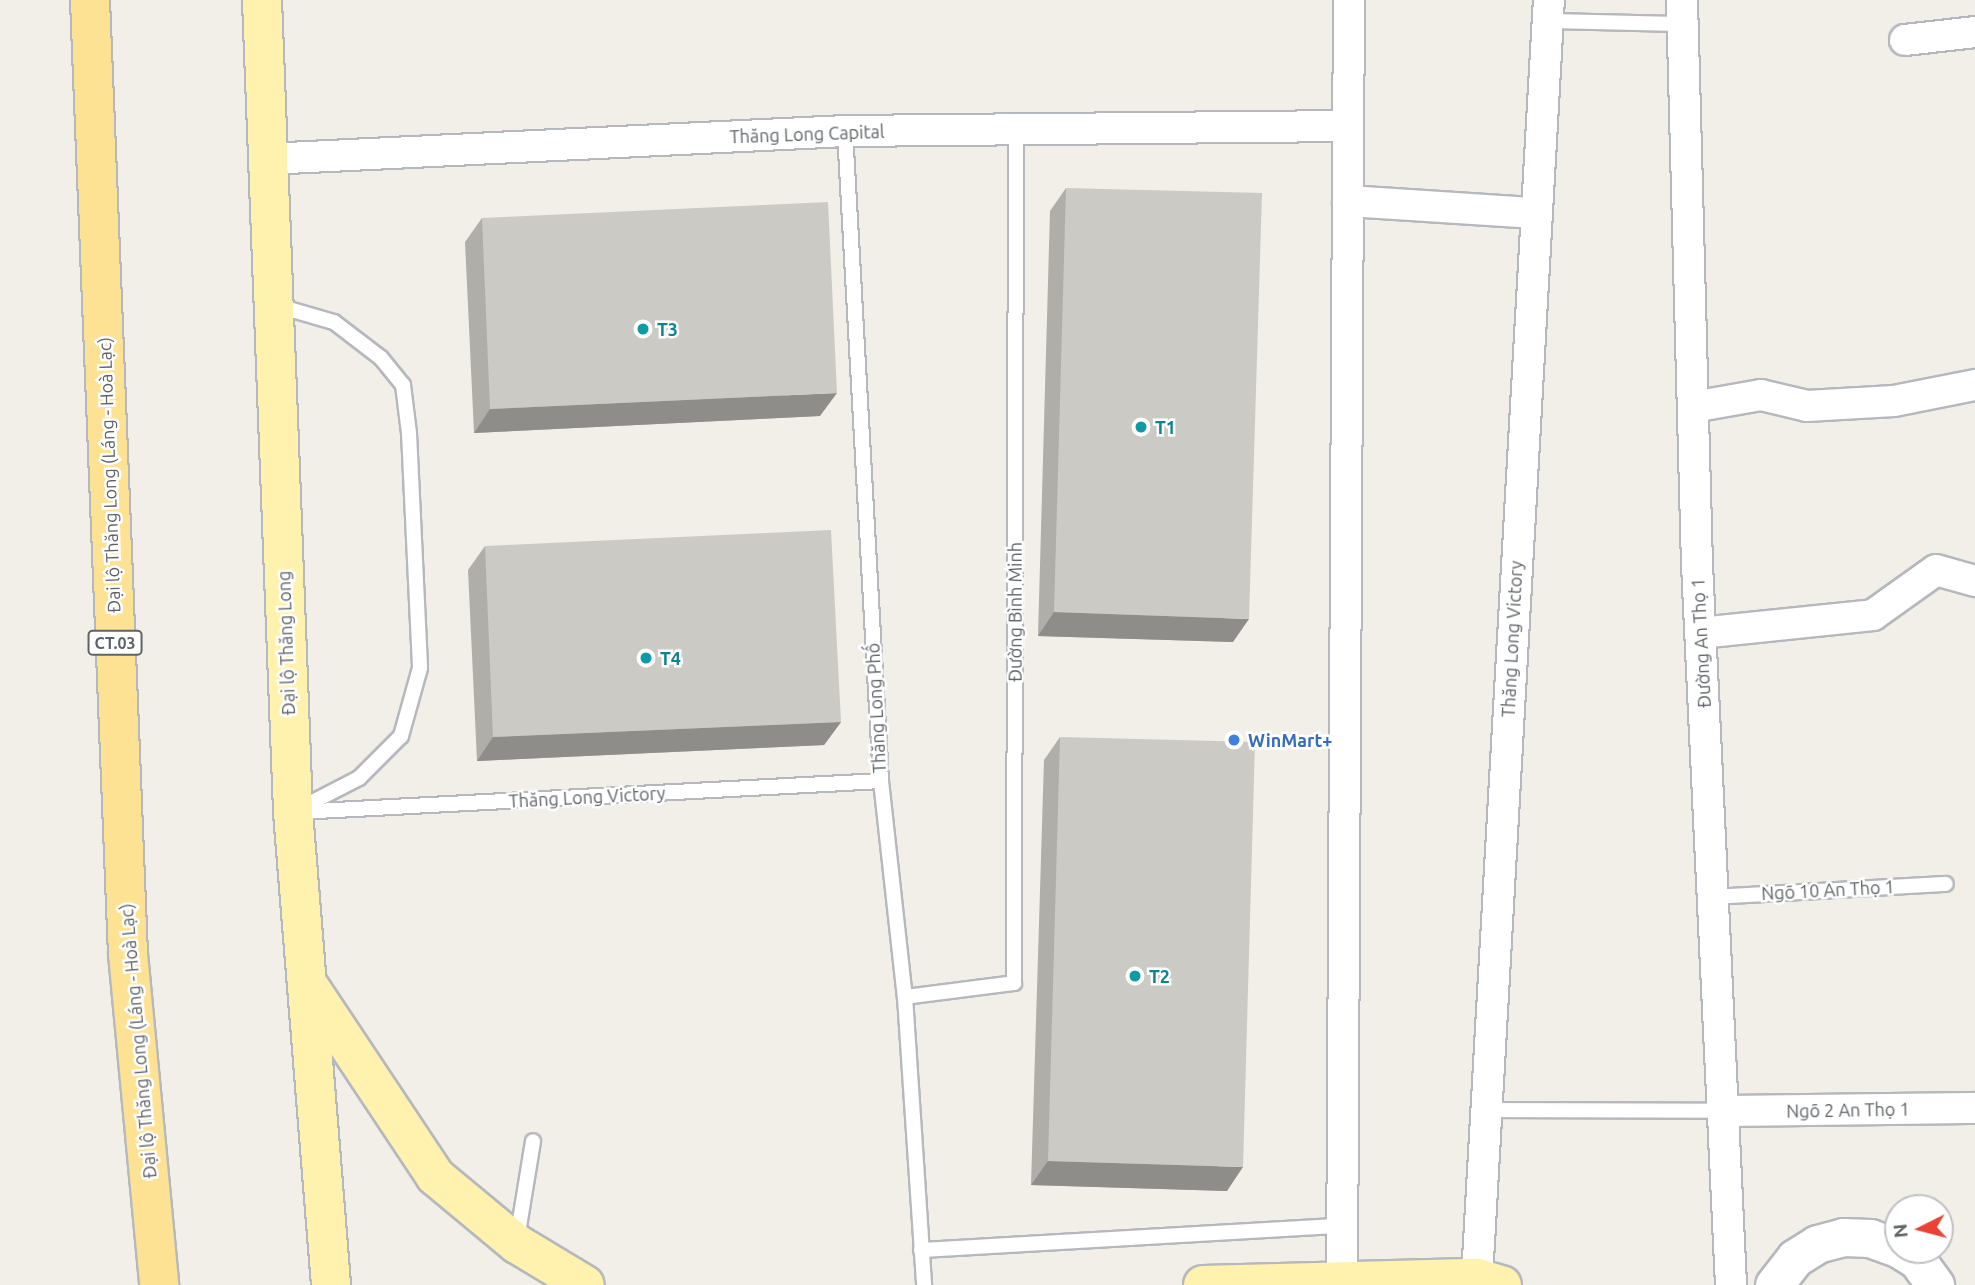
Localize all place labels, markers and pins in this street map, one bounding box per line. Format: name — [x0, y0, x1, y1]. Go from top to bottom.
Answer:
place label: T3 — [657, 318, 678, 340]
marker: T3 — [635, 321, 651, 337]
place label: T1 — [1155, 416, 1176, 438]
marker: T1 — [1133, 419, 1149, 435]
place label: T4 — [660, 647, 681, 669]
marker: T4 — [638, 650, 654, 666]
place label: WinMart+ — [1248, 729, 1332, 751]
marker: WinMart+ — [1226, 732, 1242, 748]
place label: T2 — [1149, 965, 1170, 987]
marker: T2 — [1127, 968, 1143, 984]

